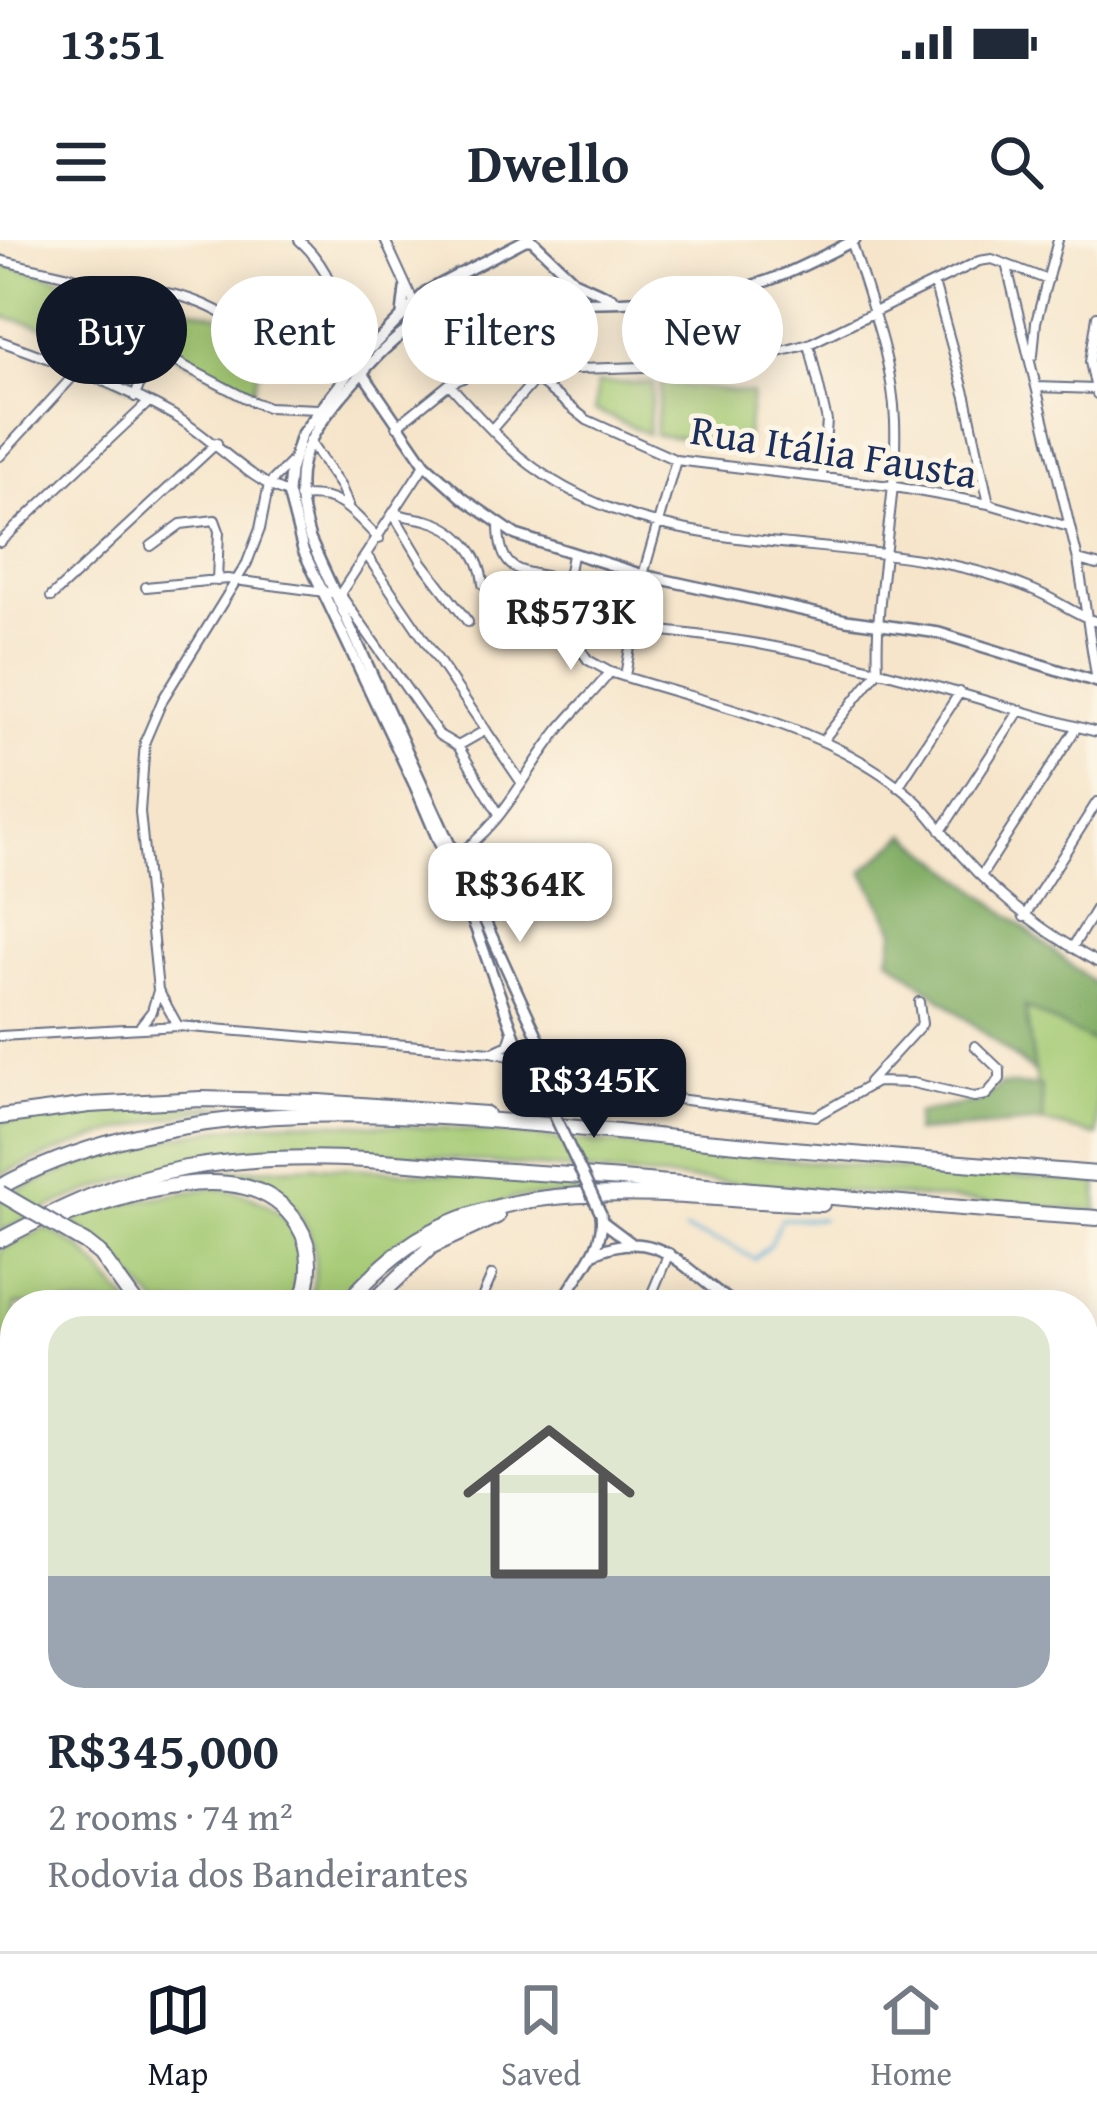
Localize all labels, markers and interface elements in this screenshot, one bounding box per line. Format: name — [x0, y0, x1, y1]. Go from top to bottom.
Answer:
text: 13:51 — [60, 10, 166, 75]
text: Dwello — [468, 123, 629, 202]
icon: menu — [48, 129, 114, 195]
icon: search — [983, 129, 1049, 195]
chip: Buy — [36, 276, 187, 384]
chip: Rent — [211, 276, 378, 384]
chip: Filters — [402, 276, 598, 384]
chip: New — [622, 276, 783, 384]
street label: Rua Itália Fausta — [687, 398, 982, 503]
pin: R$573K — [473, 571, 669, 673]
text: R$573K — [506, 581, 636, 638]
pin: R$364K — [422, 843, 618, 945]
text: R$364K — [455, 853, 585, 910]
pin: R$345K — [496, 1039, 692, 1141]
text: R$345K — [529, 1049, 659, 1106]
icon: home — [441, 1394, 657, 1610]
text: R$345,000 — [48, 1712, 279, 1787]
text: 2 rooms · 74 m² — [48, 1787, 293, 1844]
text: Rodovia dos Bandeirantes — [48, 1844, 469, 1901]
tab: Map — [145, 1977, 211, 2097]
tab: Saved — [501, 1977, 581, 2097]
tab: Home — [871, 1977, 952, 2097]

